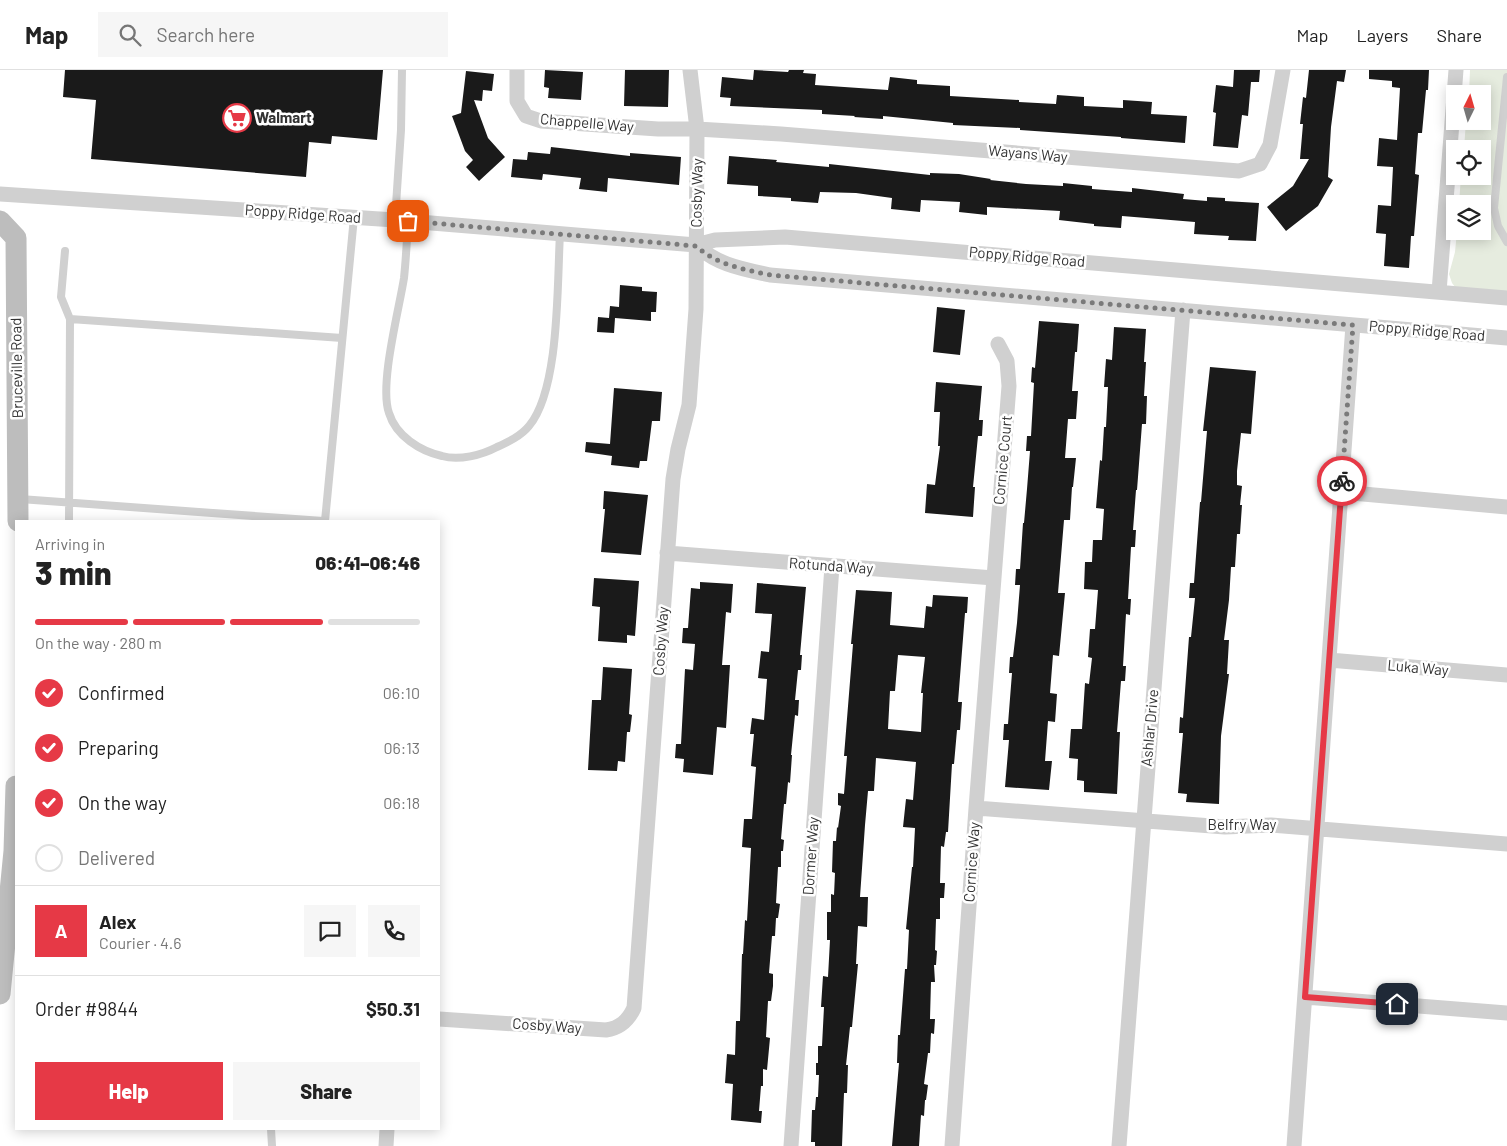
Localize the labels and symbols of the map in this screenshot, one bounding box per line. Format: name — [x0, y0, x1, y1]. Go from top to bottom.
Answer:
north arrow — [1446, 85, 1491, 130]
supermarket icon: Walmart — [222, 103, 252, 133]
place label: Walmart — [256, 108, 312, 126]
street label: Chappelle Way — [539, 109, 635, 135]
street label: Wayans Way — [988, 141, 1069, 165]
street label: Cosby Way — [686, 158, 706, 228]
street label: Poppy Ridge Road — [244, 200, 362, 226]
pin — [387, 200, 429, 242]
street label: Poppy Ridge Road — [968, 242, 1086, 270]
street label: Poppy Ridge Road — [1368, 316, 1486, 344]
street label: Bruceville Road — [6, 318, 26, 418]
street label: Cornice Court — [989, 414, 1015, 505]
courier — [1317, 456, 1367, 506]
street label: Rotunda Way — [788, 553, 874, 577]
street label: Cosby Way — [649, 606, 671, 676]
street label: Luka Way — [1387, 655, 1450, 679]
street label: Ashlar Drive — [1137, 689, 1161, 767]
street label: Belfry Way — [1208, 815, 1277, 833]
street label: Dormer Way — [798, 816, 822, 896]
street label: Cornice Way — [959, 821, 983, 903]
pin — [1376, 983, 1418, 1025]
street label: Cosby Way — [512, 1014, 582, 1036]

